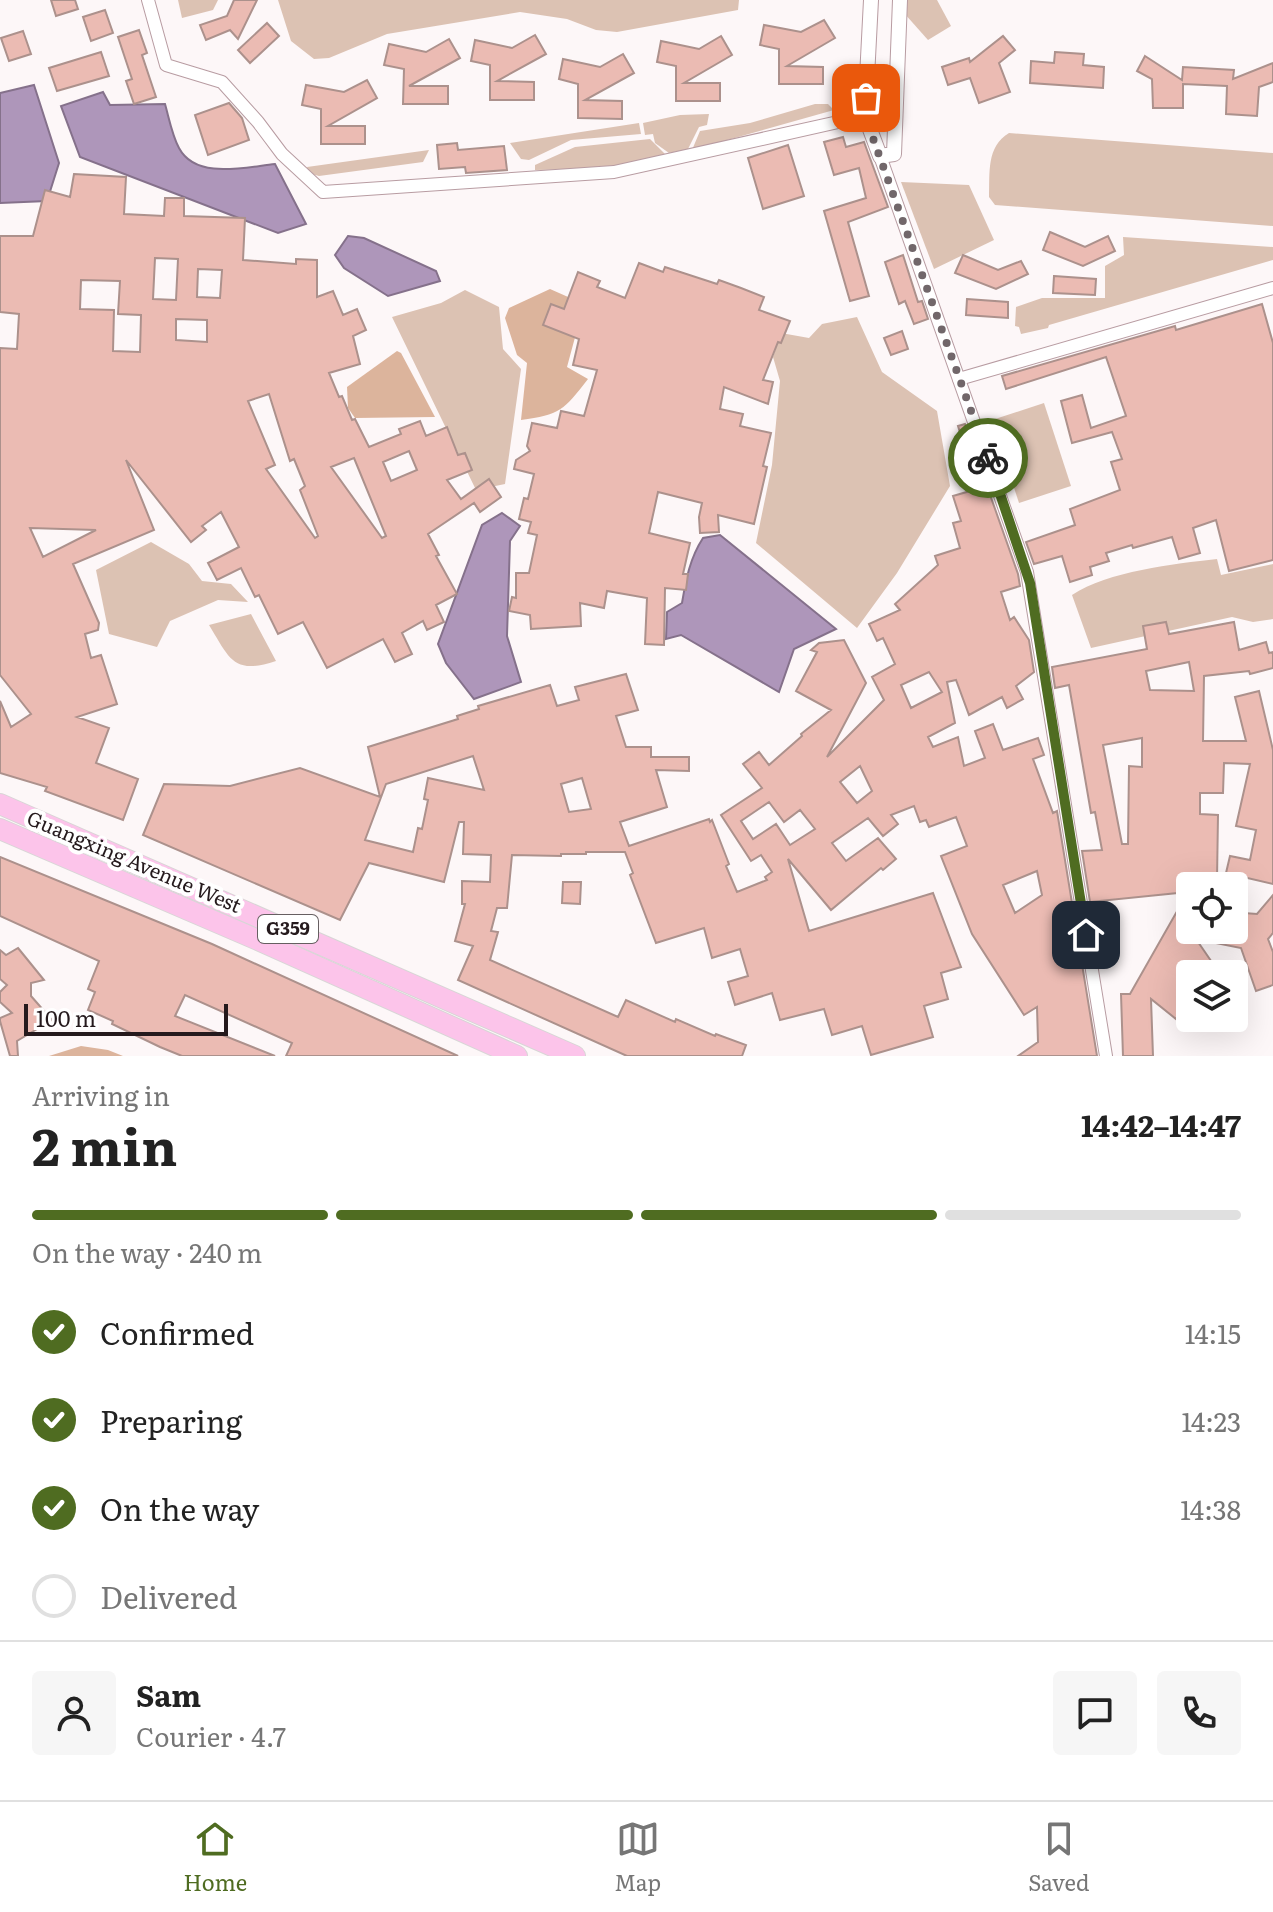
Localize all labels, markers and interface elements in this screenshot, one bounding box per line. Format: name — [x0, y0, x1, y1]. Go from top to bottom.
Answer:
pin — [832, 64, 900, 132]
icon: bag — [844, 76, 888, 120]
courier — [948, 418, 1028, 498]
icon: bike — [966, 436, 1010, 480]
street label: Guangxing Avenue West — [23, 801, 247, 919]
map controls — [1176, 872, 1248, 1032]
button: locate — [1176, 872, 1248, 944]
pin — [1052, 901, 1120, 969]
icon: home — [1064, 913, 1108, 957]
road number: G359 — [258, 915, 318, 943]
button: layers — [1176, 960, 1248, 1032]
scale bar — [24, 1000, 228, 1036]
text: 100 m — [36, 1001, 96, 1034]
text: Arriving in — [32, 1075, 170, 1114]
text: 14:42–14:47 — [1081, 1102, 1241, 1146]
text: 2 min — [32, 1105, 177, 1182]
text: On the way · 240 m — [32, 1232, 262, 1271]
icon: check — [32, 1310, 76, 1354]
text: Confirmed — [100, 1310, 254, 1354]
text: 14:15 — [1185, 1313, 1241, 1352]
icon: check — [32, 1398, 76, 1442]
text: Preparing — [100, 1398, 242, 1442]
text: 14:23 — [1181, 1401, 1241, 1440]
icon: check — [32, 1486, 76, 1530]
text: On the way — [100, 1486, 259, 1530]
text: 14:38 — [1180, 1489, 1241, 1528]
text: Delivered — [100, 1574, 237, 1618]
button: person — [32, 1671, 116, 1755]
button: chat — [1053, 1671, 1137, 1755]
button: phone — [1157, 1671, 1241, 1755]
text: Sam — [136, 1672, 201, 1716]
text: Courier · 4.7 — [136, 1716, 286, 1755]
tab: Home — [184, 1817, 247, 1898]
tab: Map — [614, 1817, 661, 1898]
tab: Saved — [1028, 1817, 1089, 1898]

